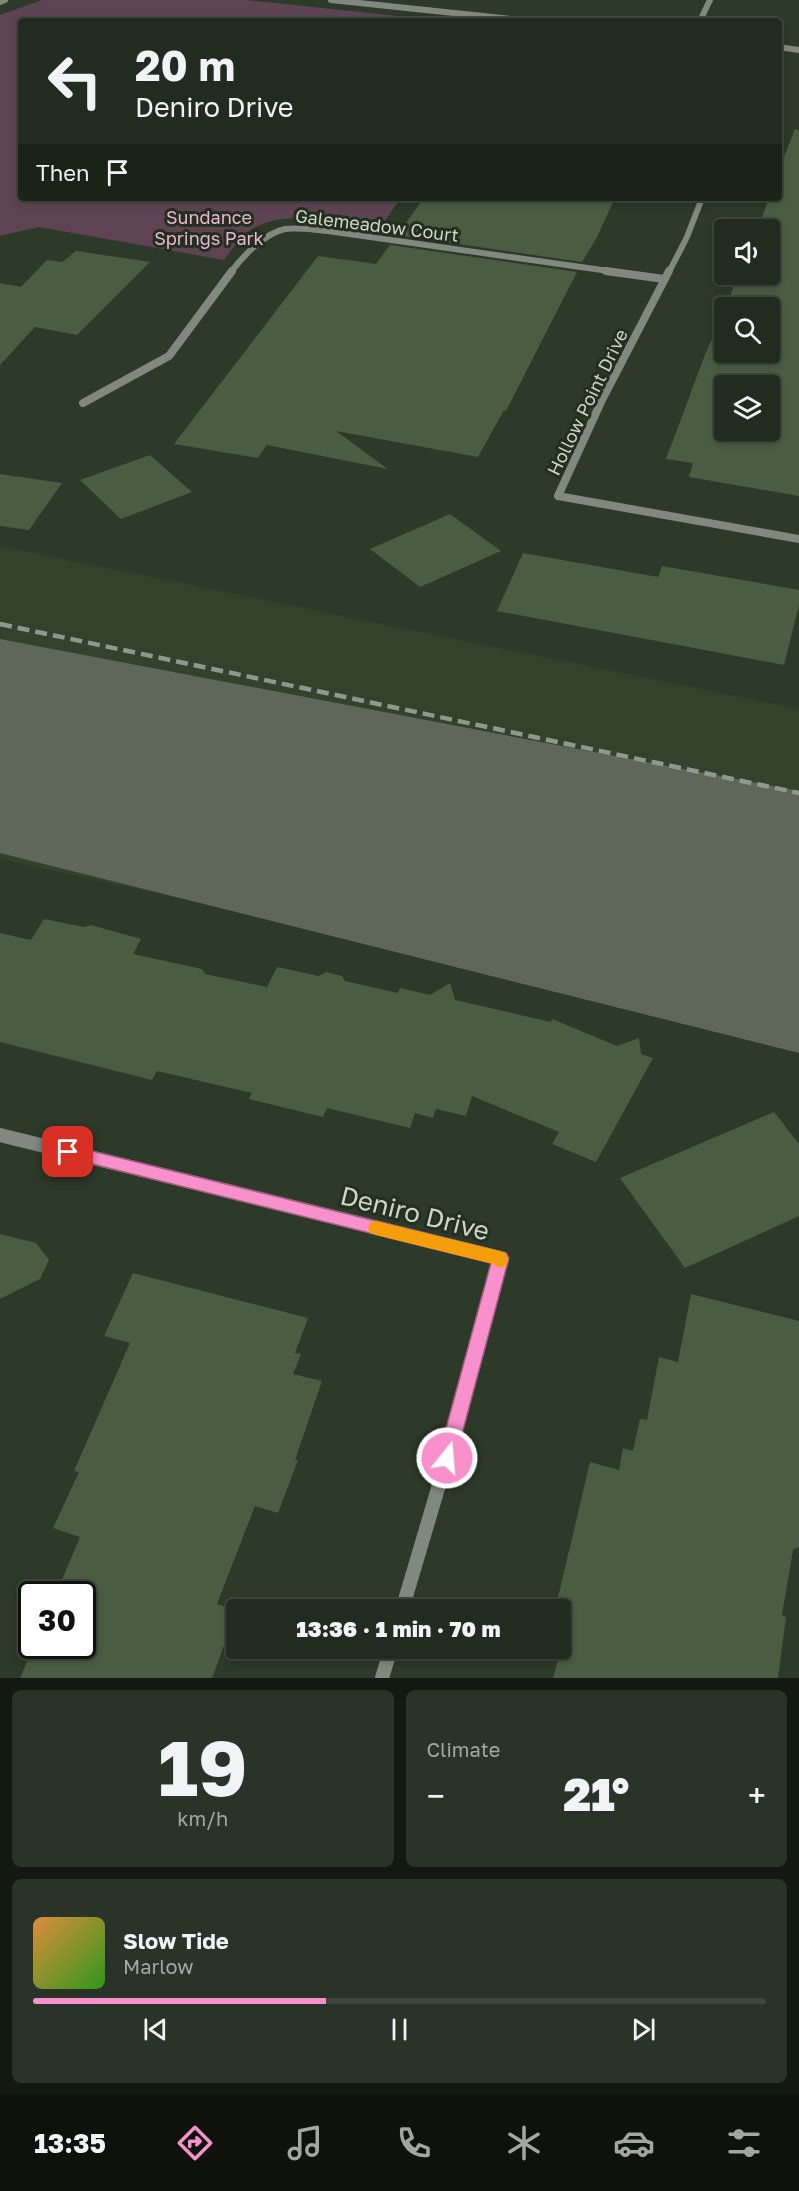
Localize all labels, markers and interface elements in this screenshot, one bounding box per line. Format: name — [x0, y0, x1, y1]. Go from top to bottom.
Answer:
text: 20 m — [135, 40, 235, 90]
icon: left — [36, 42, 114, 120]
text: Deniro Drive — [135, 91, 294, 123]
icon: arrive — [101, 156, 134, 189]
text: Then — [36, 159, 89, 186]
street label: Galemeadow Court — [294, 204, 460, 246]
park label: Sundance Springs Park — [154, 206, 264, 249]
map controls — [714, 219, 780, 441]
button: sound — [714, 219, 780, 285]
button: search — [714, 297, 780, 363]
street label: Hollow Point Drive — [542, 325, 632, 479]
button: layers — [714, 375, 780, 441]
pin — [42, 1126, 93, 1177]
icon: arrive — [51, 1135, 84, 1168]
street label: Deniro Drive — [337, 1179, 493, 1247]
position arrow — [415, 1426, 479, 1490]
speed limit sign: 30 — [18, 1581, 96, 1659]
text: 13:36 · 1 min · 70 m — [296, 1615, 501, 1642]
text: 19 — [158, 1720, 248, 1813]
text: Climate — [427, 1737, 500, 1761]
text: 21° — [563, 1767, 629, 1821]
text: − — [427, 1776, 445, 1815]
text: + — [748, 1776, 766, 1815]
text: km/h — [177, 1806, 228, 1830]
text: Slow Tide — [123, 1927, 229, 1954]
text: Marlow — [123, 1954, 194, 1978]
icon: previous — [139, 2013, 172, 2046]
icon: pause — [383, 2013, 416, 2046]
icon: next — [627, 2013, 660, 2046]
icon: directions — [174, 2122, 216, 2164]
icon: music — [284, 2122, 326, 2164]
icon: phone — [393, 2122, 435, 2164]
icon: climate — [503, 2122, 545, 2164]
icon: car — [613, 2122, 655, 2164]
icon: filters — [723, 2122, 765, 2164]
text: 13:35 — [34, 2127, 106, 2159]

